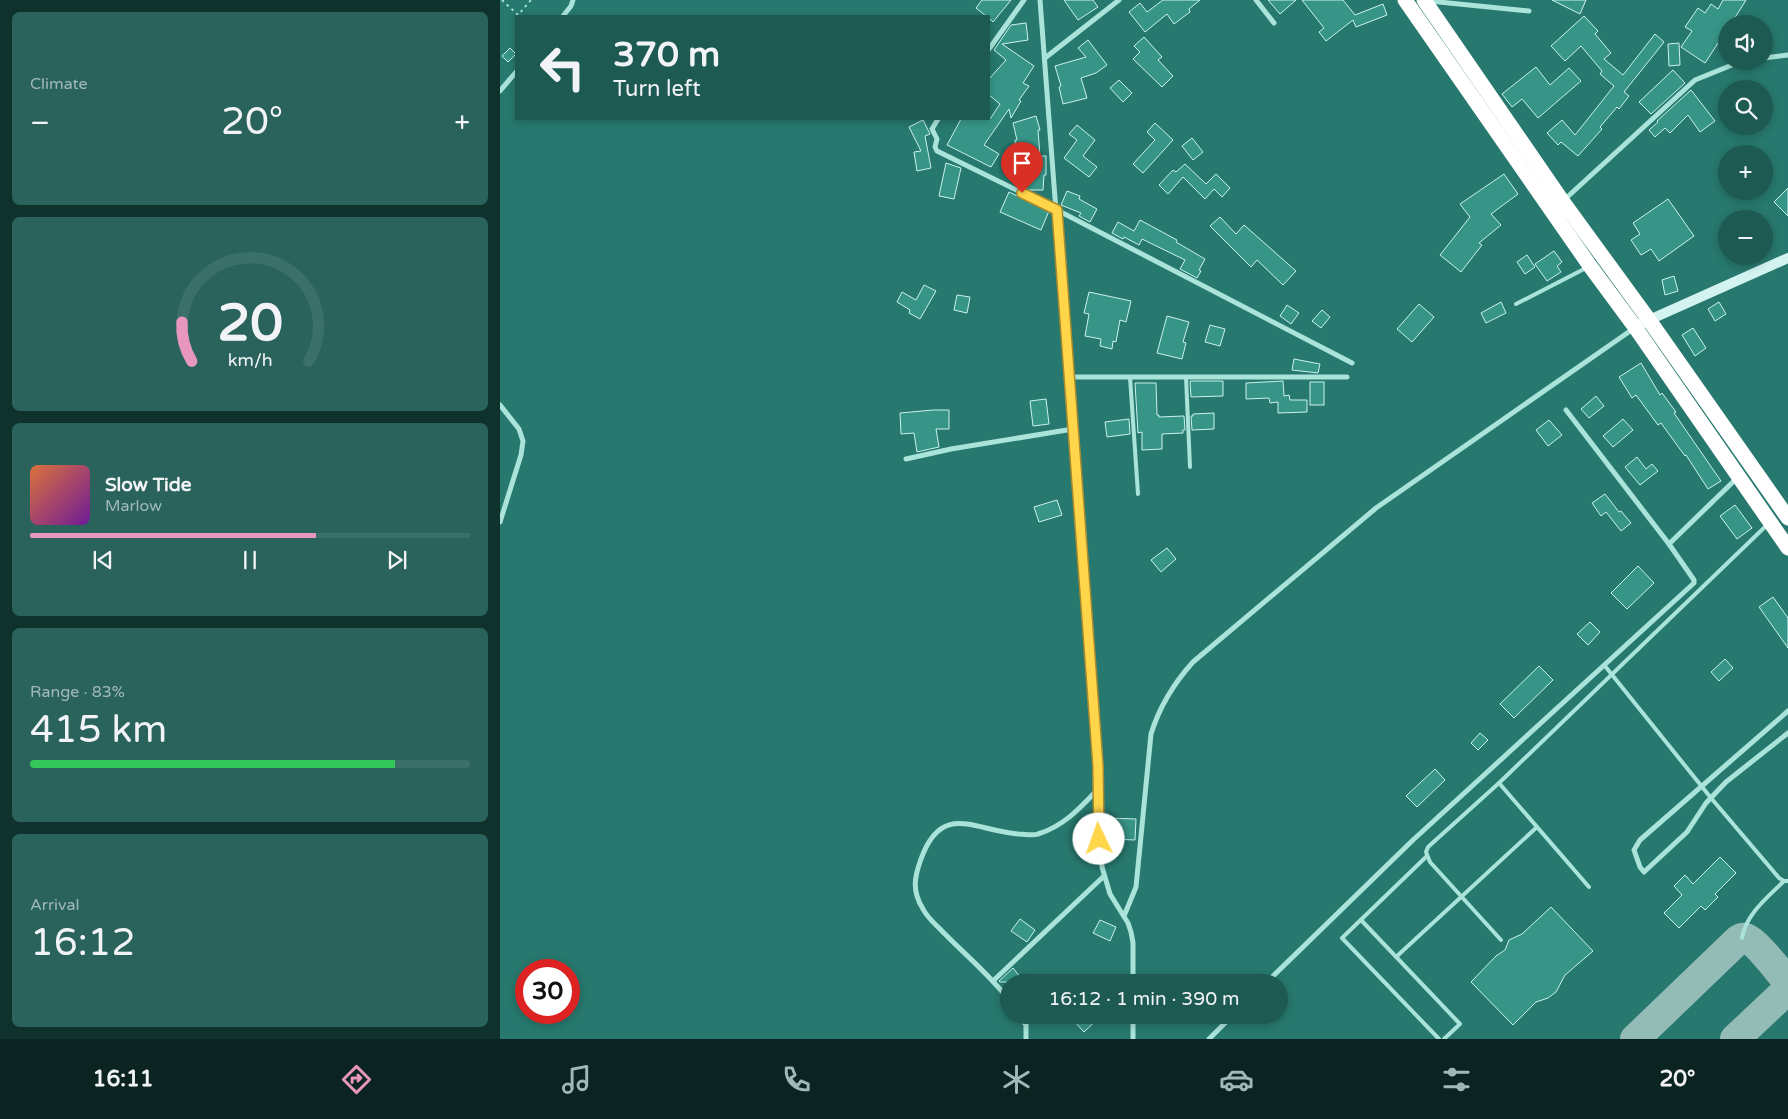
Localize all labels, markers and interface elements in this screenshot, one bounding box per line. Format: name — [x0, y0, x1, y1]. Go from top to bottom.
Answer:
map controls — [1718, 15, 1773, 265]
button: sound — [1718, 15, 1773, 70]
text: 370 m — [613, 34, 720, 76]
icon: left — [530, 35, 595, 100]
text: Climate — [30, 74, 88, 94]
text: Turn left — [613, 76, 701, 102]
button: search — [1718, 80, 1773, 135]
text: 20° — [221, 99, 283, 145]
text: − — [30, 106, 50, 140]
text: + — [454, 106, 470, 140]
pin — [1001, 142, 1043, 193]
button: + — [1718, 145, 1773, 200]
icon: arrive — [1008, 149, 1036, 177]
button: − — [1718, 210, 1773, 265]
text: 20 — [217, 292, 283, 355]
text: km/h — [228, 350, 272, 371]
text: Slow Tide — [105, 474, 192, 496]
text: Marlow — [105, 496, 162, 516]
icon: previous — [89, 546, 117, 574]
icon: pause — [236, 546, 264, 574]
icon: next — [383, 546, 411, 574]
text: Range · 83% — [30, 682, 125, 702]
text: 415 km — [30, 707, 167, 753]
position arrow — [1072, 812, 1124, 864]
text: Arrival — [30, 895, 79, 915]
text: 16:12 — [30, 920, 135, 966]
speed limit sign: 30 — [515, 959, 580, 1024]
text: 16:12 · 1 min · 390 m — [1048, 988, 1240, 1010]
icon: directions — [339, 1062, 374, 1097]
icon: music — [559, 1062, 594, 1097]
icon: phone — [779, 1062, 814, 1097]
icon: climate — [999, 1062, 1034, 1097]
icon: car — [1219, 1062, 1254, 1097]
icon: filters — [1439, 1062, 1474, 1097]
text: 16:11 — [93, 1066, 154, 1092]
text: 20° — [1659, 1066, 1695, 1092]

